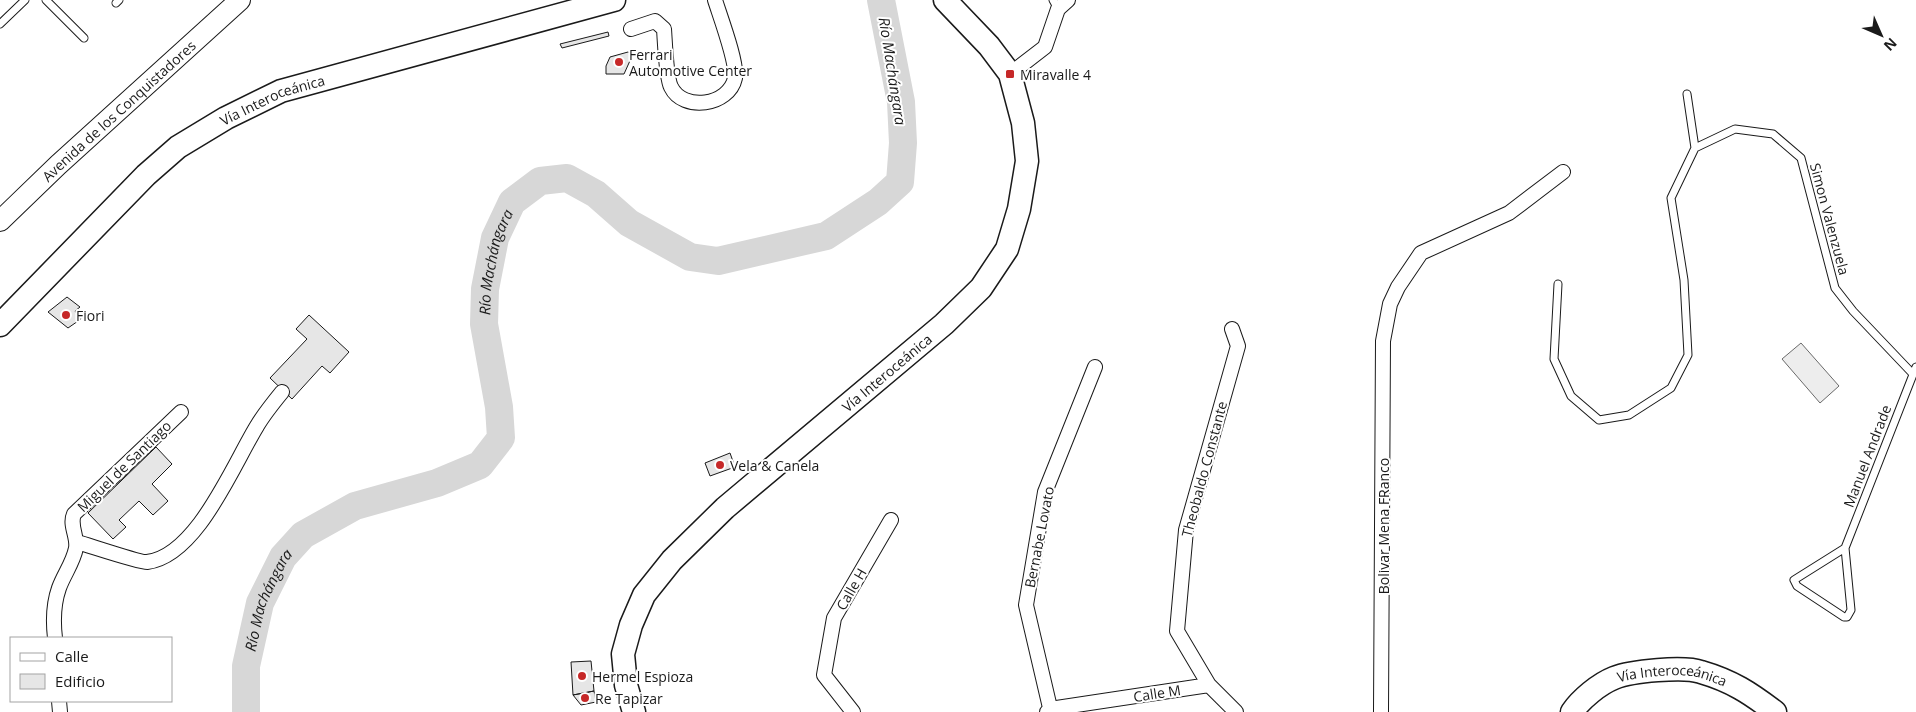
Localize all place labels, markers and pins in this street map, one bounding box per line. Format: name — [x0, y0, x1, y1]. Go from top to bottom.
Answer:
place label: Ferrari Automotive Center — [629, 45, 752, 80]
marker: Ferrari Automotive Center — [613, 56, 625, 68]
place label: Miravalle 4 — [1020, 65, 1091, 84]
marker: Miravalle 4 — [1004, 68, 1016, 80]
place label: Fiori — [76, 306, 104, 325]
marker: Fiori — [60, 309, 72, 321]
place label: Vela & Canela — [730, 456, 819, 475]
marker: Vela & Canela — [714, 459, 726, 471]
place label: Hermel Espioza — [592, 667, 693, 686]
marker: Hermel Espioza — [576, 670, 588, 682]
place label: Re Tapizar — [595, 689, 663, 708]
marker: Re Tapizar — [579, 692, 591, 704]

